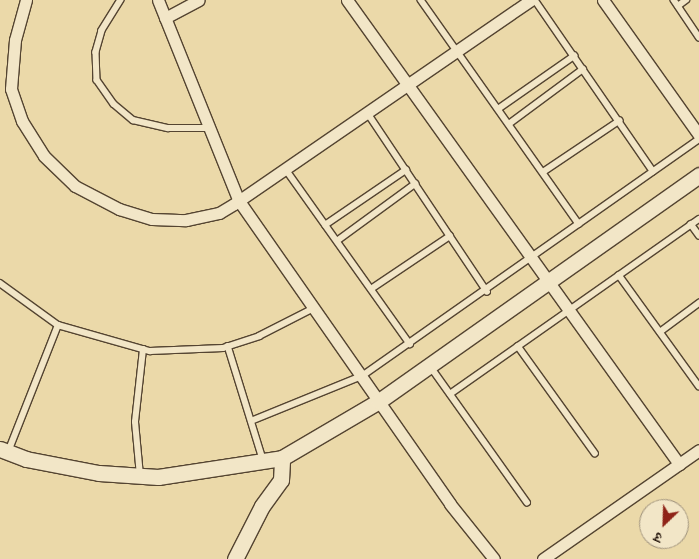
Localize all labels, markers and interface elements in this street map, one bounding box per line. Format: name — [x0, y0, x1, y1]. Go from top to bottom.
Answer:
north arrow — [639, 499, 689, 549]
text: उ — [651, 528, 665, 546]

